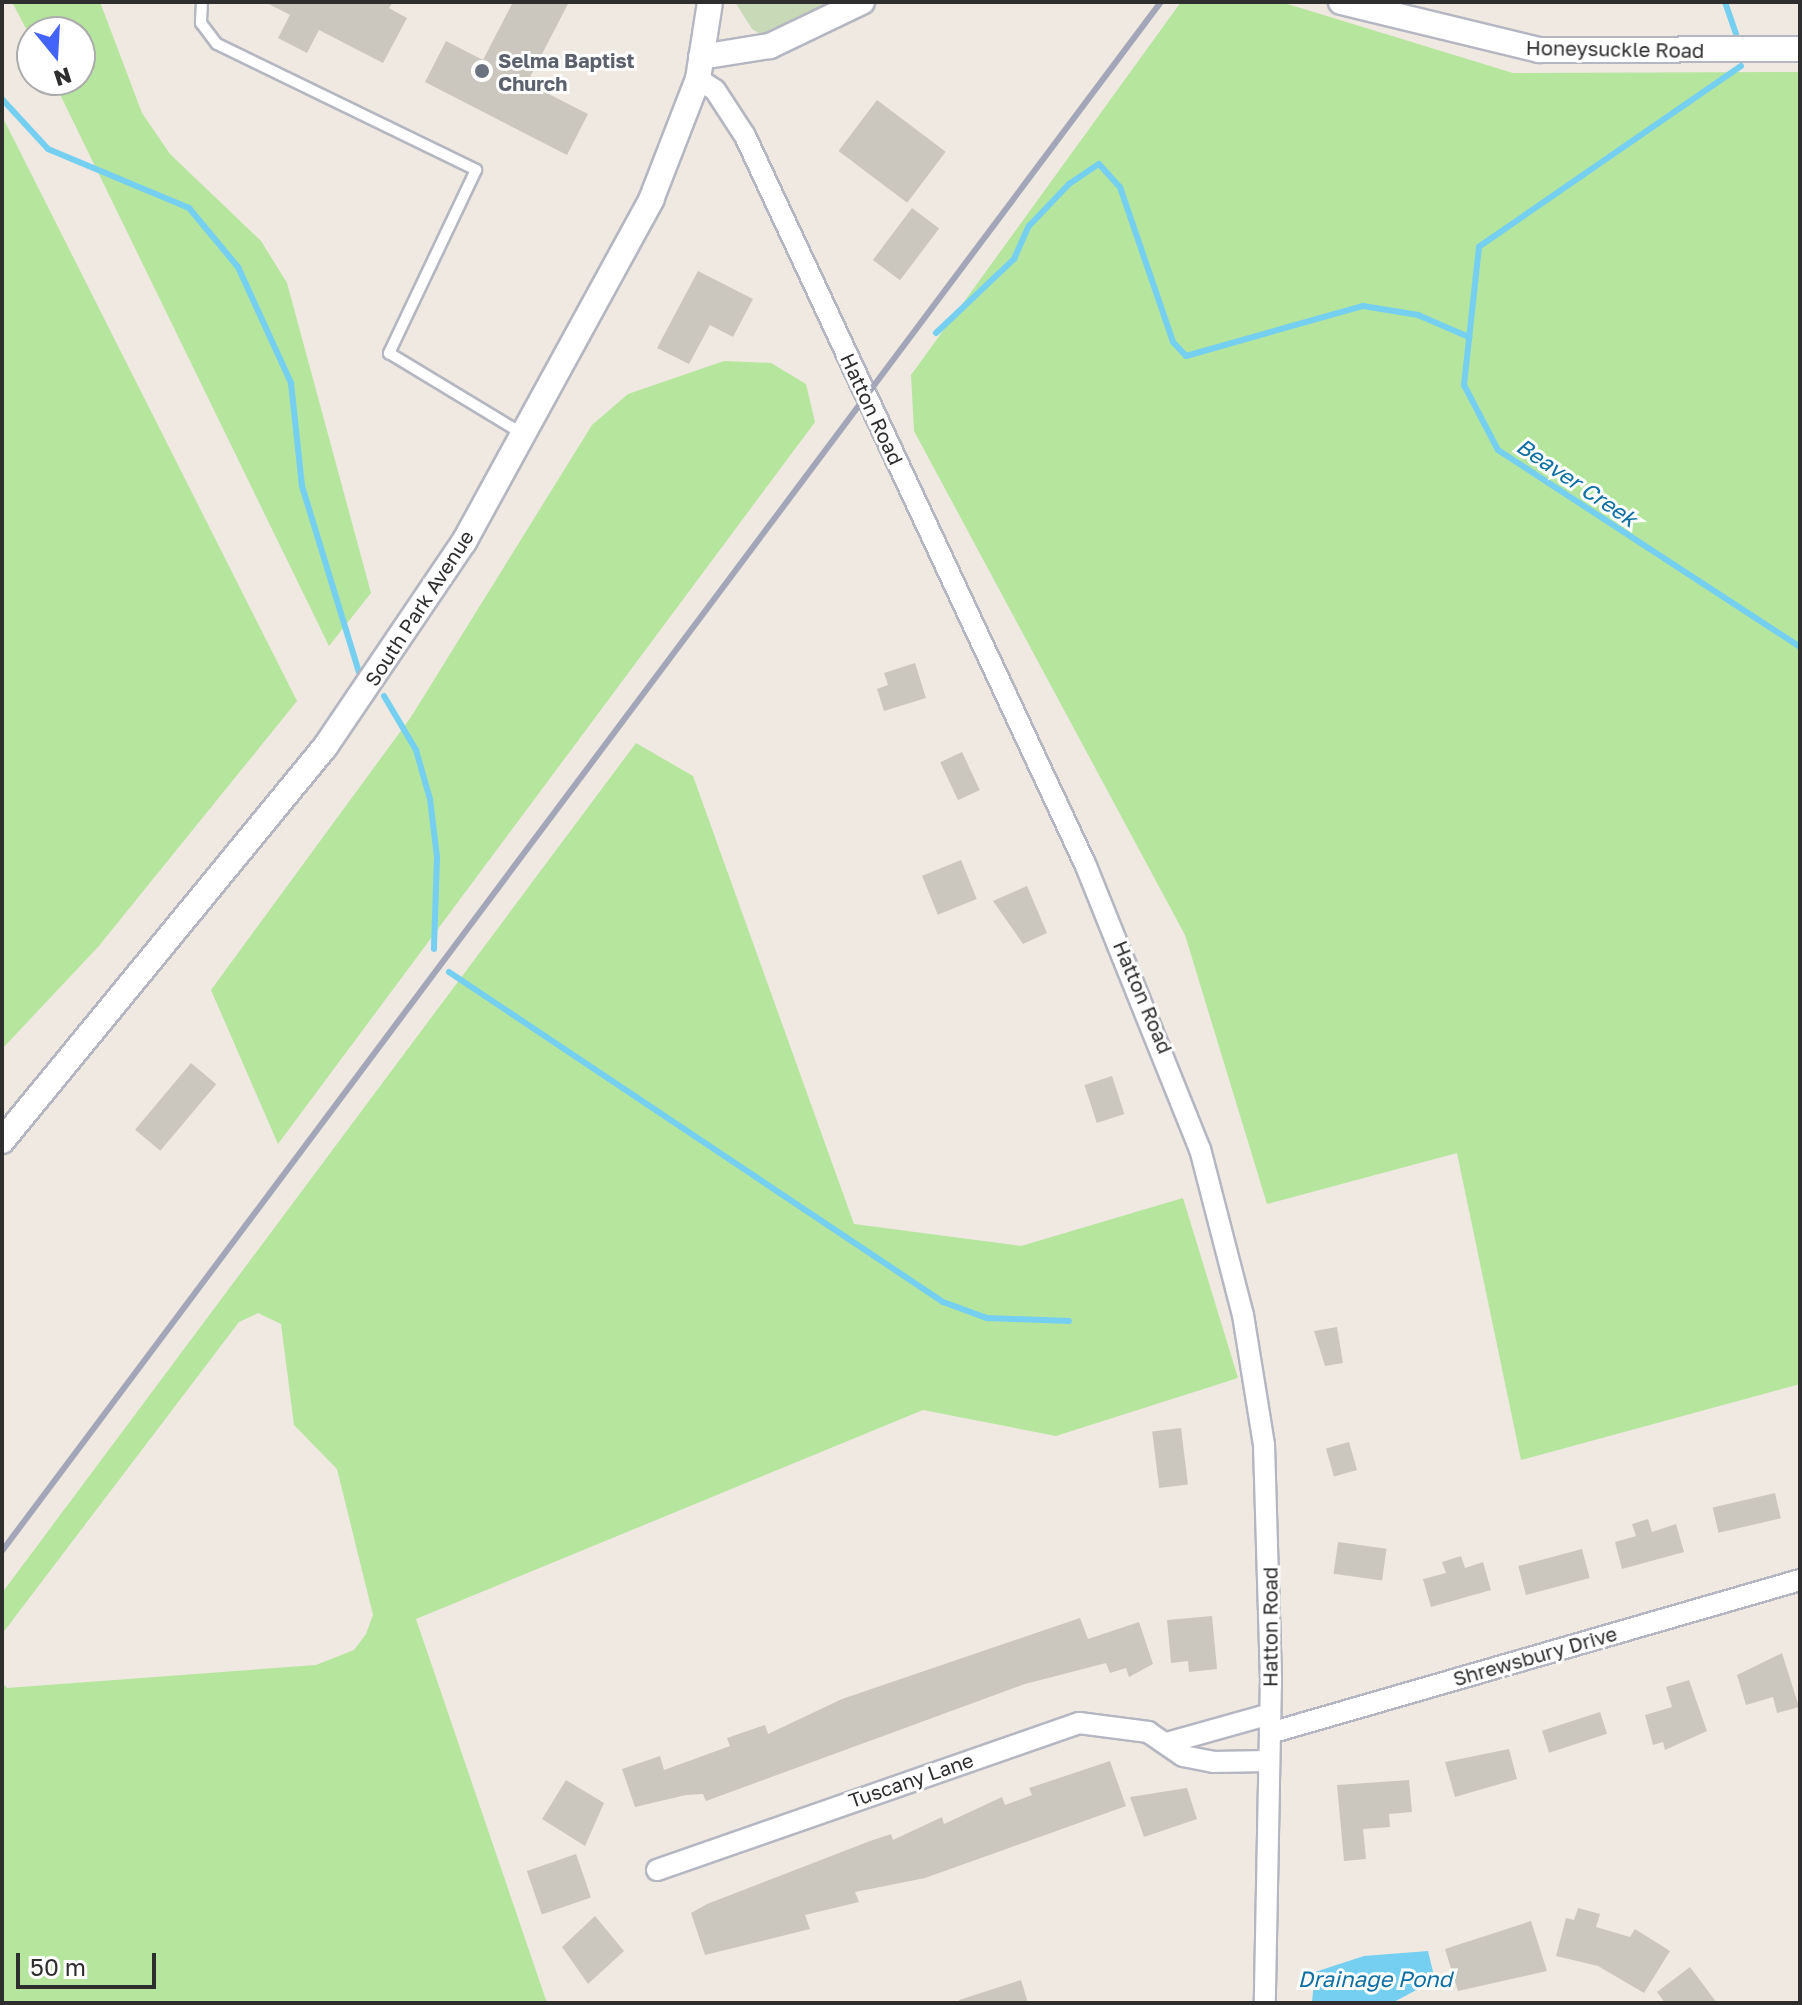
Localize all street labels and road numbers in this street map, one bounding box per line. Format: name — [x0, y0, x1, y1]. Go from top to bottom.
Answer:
street label: Honeysuckle Road — [1526, 35, 1704, 63]
street label: Hatton Road — [836, 349, 908, 469]
street label: South Park Avenue — [360, 526, 478, 690]
street label: Hatton Road — [1108, 937, 1178, 1057]
street label: Hatton Road — [1258, 1567, 1282, 1687]
street label: Shrewsbury Drive — [1450, 1621, 1620, 1691]
street label: Tuscany Lane — [845, 1747, 977, 1813]

